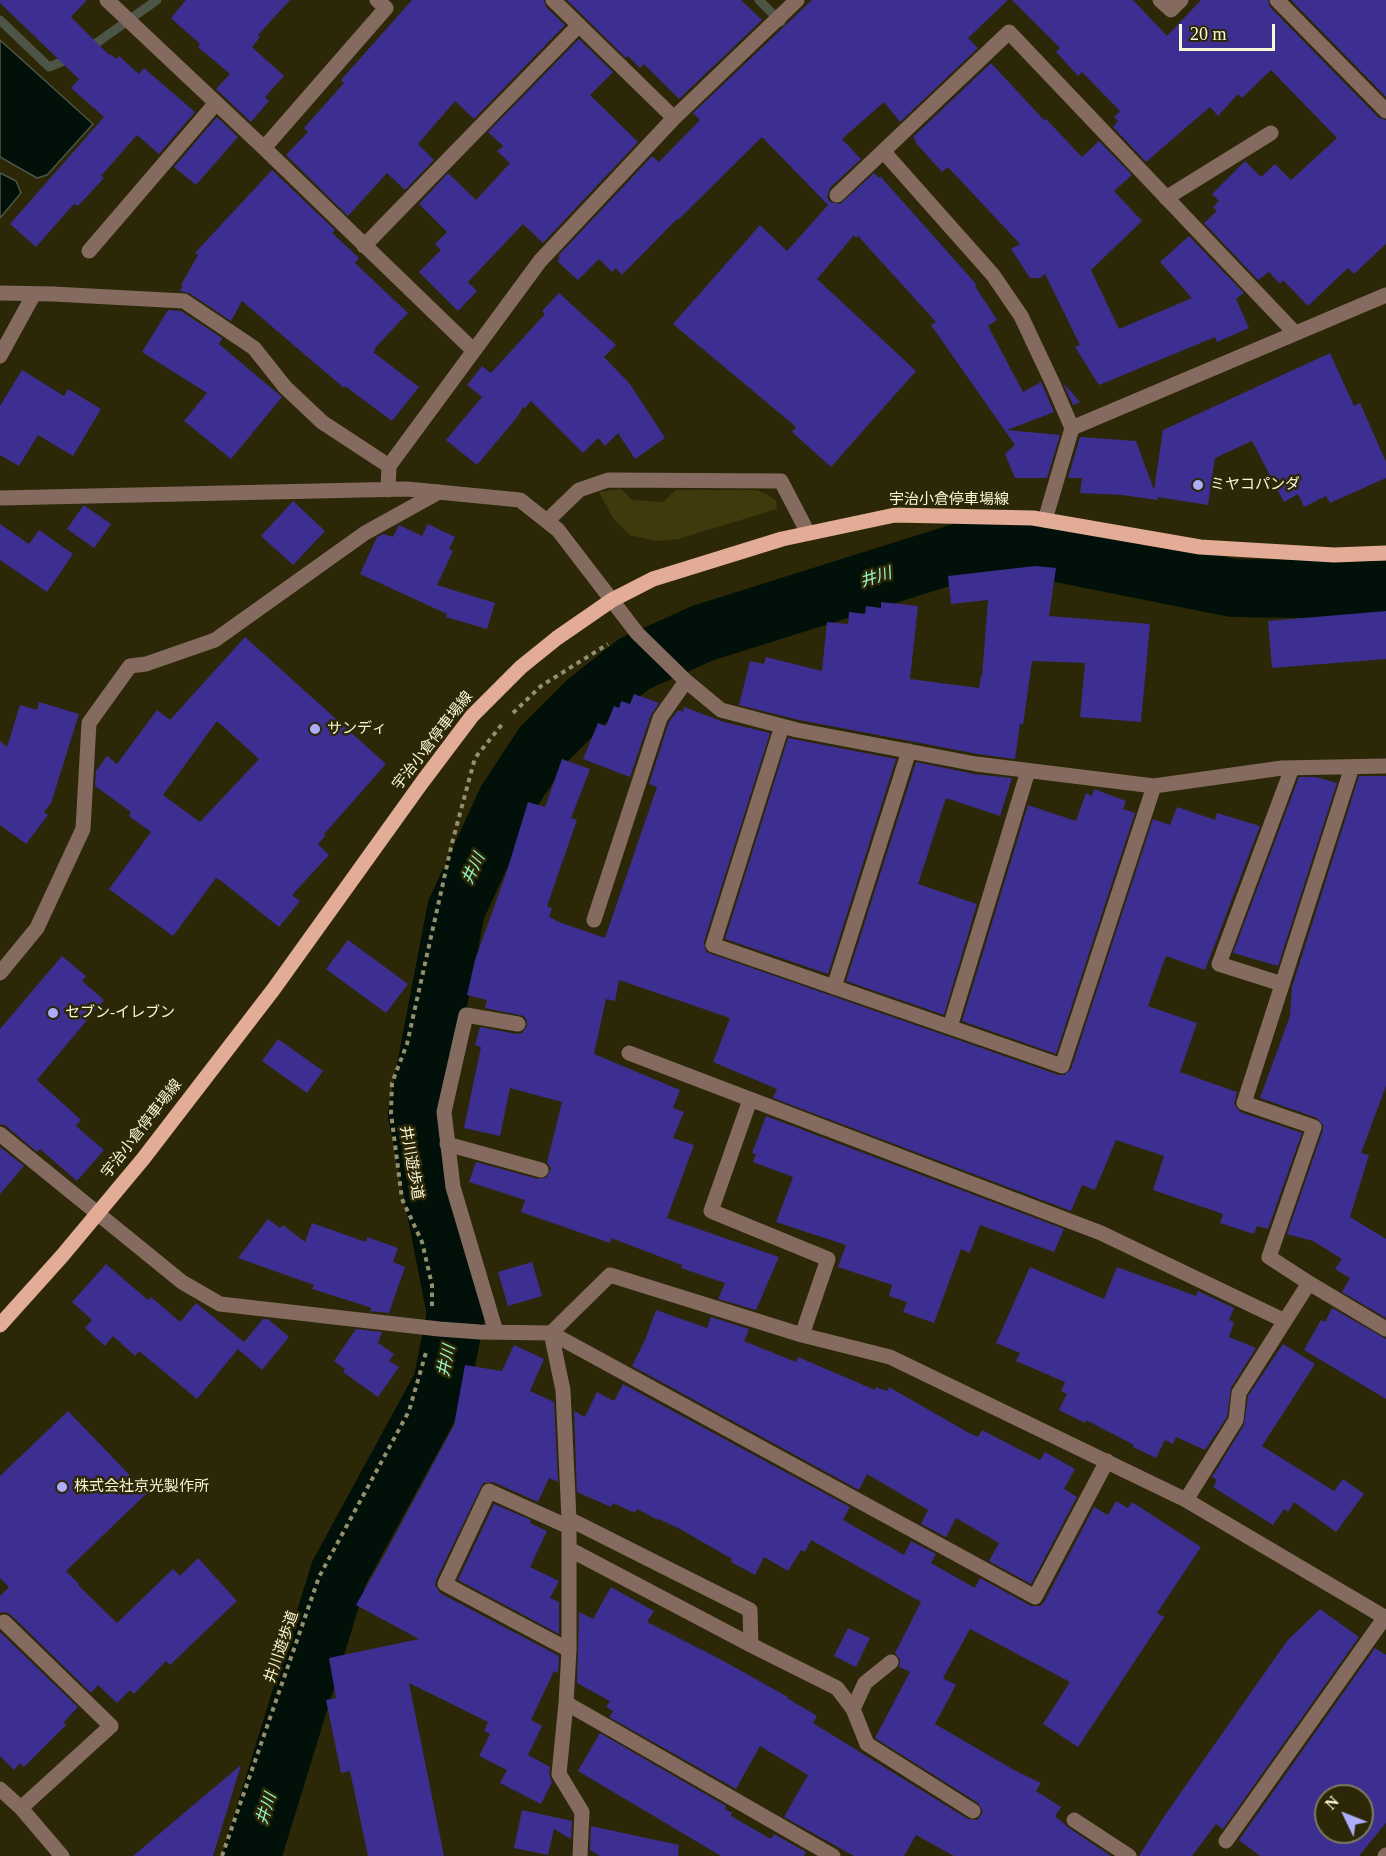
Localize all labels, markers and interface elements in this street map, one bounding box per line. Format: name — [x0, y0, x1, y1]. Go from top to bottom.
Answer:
scale bar — [1182, 12, 1278, 50]
text: 20 m — [1190, 24, 1227, 44]
place label: ミヤコパンダ — [1210, 476, 1300, 494]
marker: ミヤコパンダ — [1191, 478, 1205, 492]
street label: 宇治小倉停車場線 — [889, 491, 1009, 509]
water label: 井川 — [858, 564, 894, 592]
street label: 宇治小倉停車場線 — [389, 688, 477, 794]
place label: サンディ — [327, 720, 387, 738]
marker: サンディ — [308, 722, 322, 736]
water label: 井川 — [459, 850, 489, 888]
place label: セブン-イレブン — [65, 1004, 175, 1022]
marker: セブン-イレブン — [46, 1006, 60, 1020]
street label: 宇治小倉停車場線 — [98, 1076, 186, 1182]
street label: 井川遊歩道 — [396, 1125, 426, 1201]
water label: 井川 — [435, 1343, 459, 1379]
place label: 株式会社京光製作所 — [74, 1478, 209, 1496]
marker: 株式会社京光製作所 — [55, 1480, 69, 1494]
street label: 井川遊歩道 — [261, 1609, 303, 1685]
north arrow — [1314, 1784, 1374, 1844]
water label: 井川 — [253, 1791, 281, 1827]
text: N — [1322, 1793, 1342, 1813]

